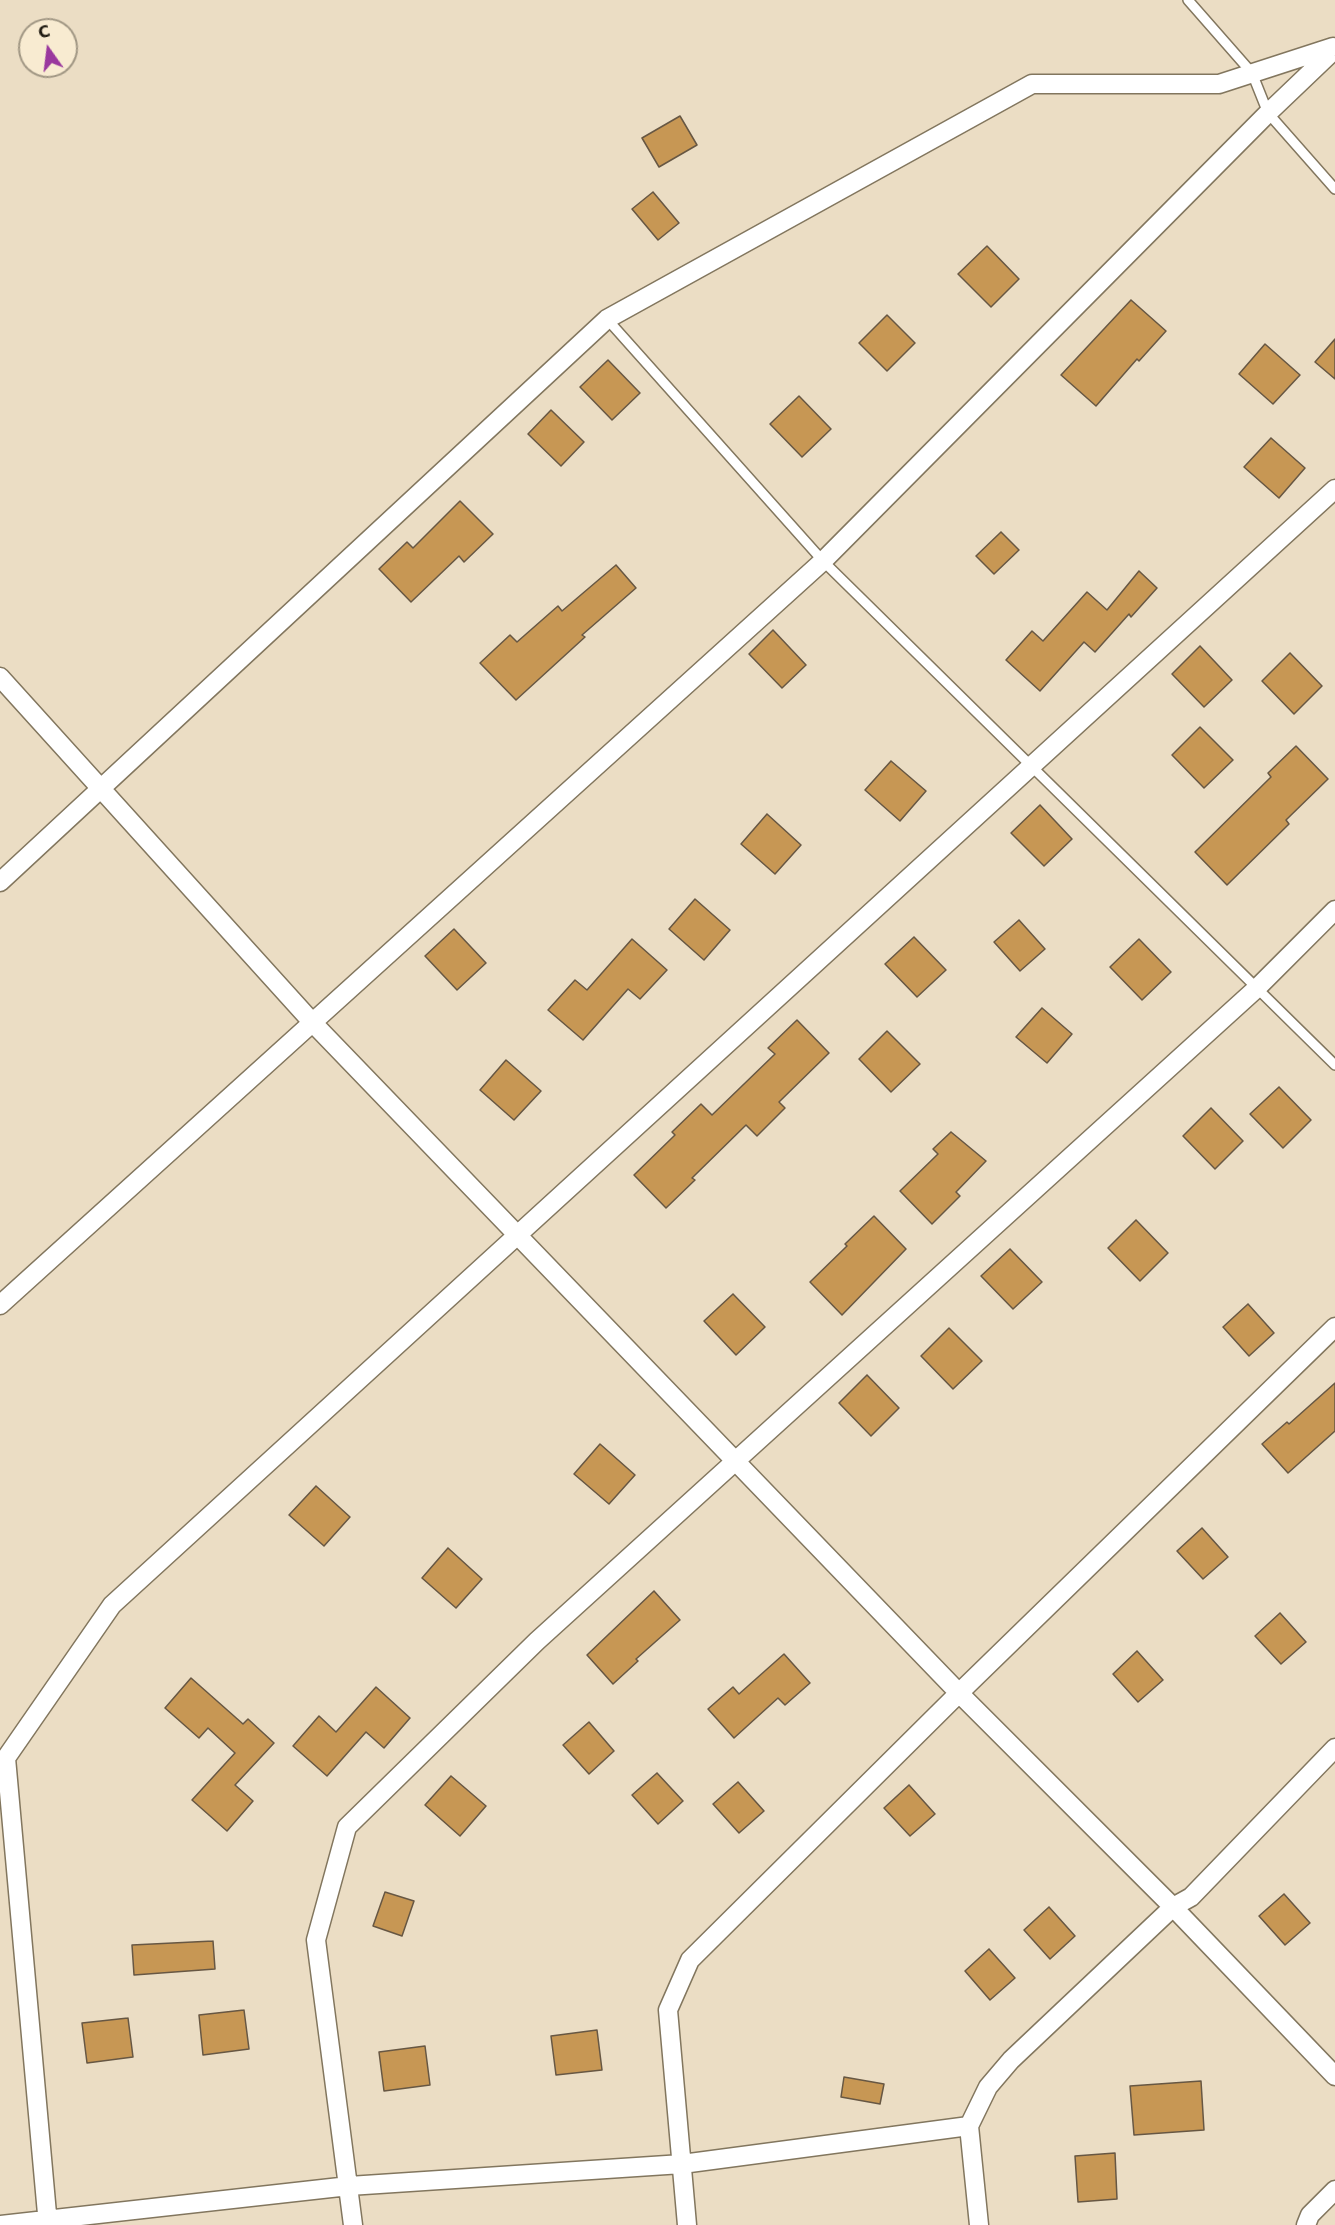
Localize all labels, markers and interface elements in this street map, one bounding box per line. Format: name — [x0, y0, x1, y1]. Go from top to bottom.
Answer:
north arrow — [18, 18, 78, 78]
text: С — [36, 21, 52, 43]

